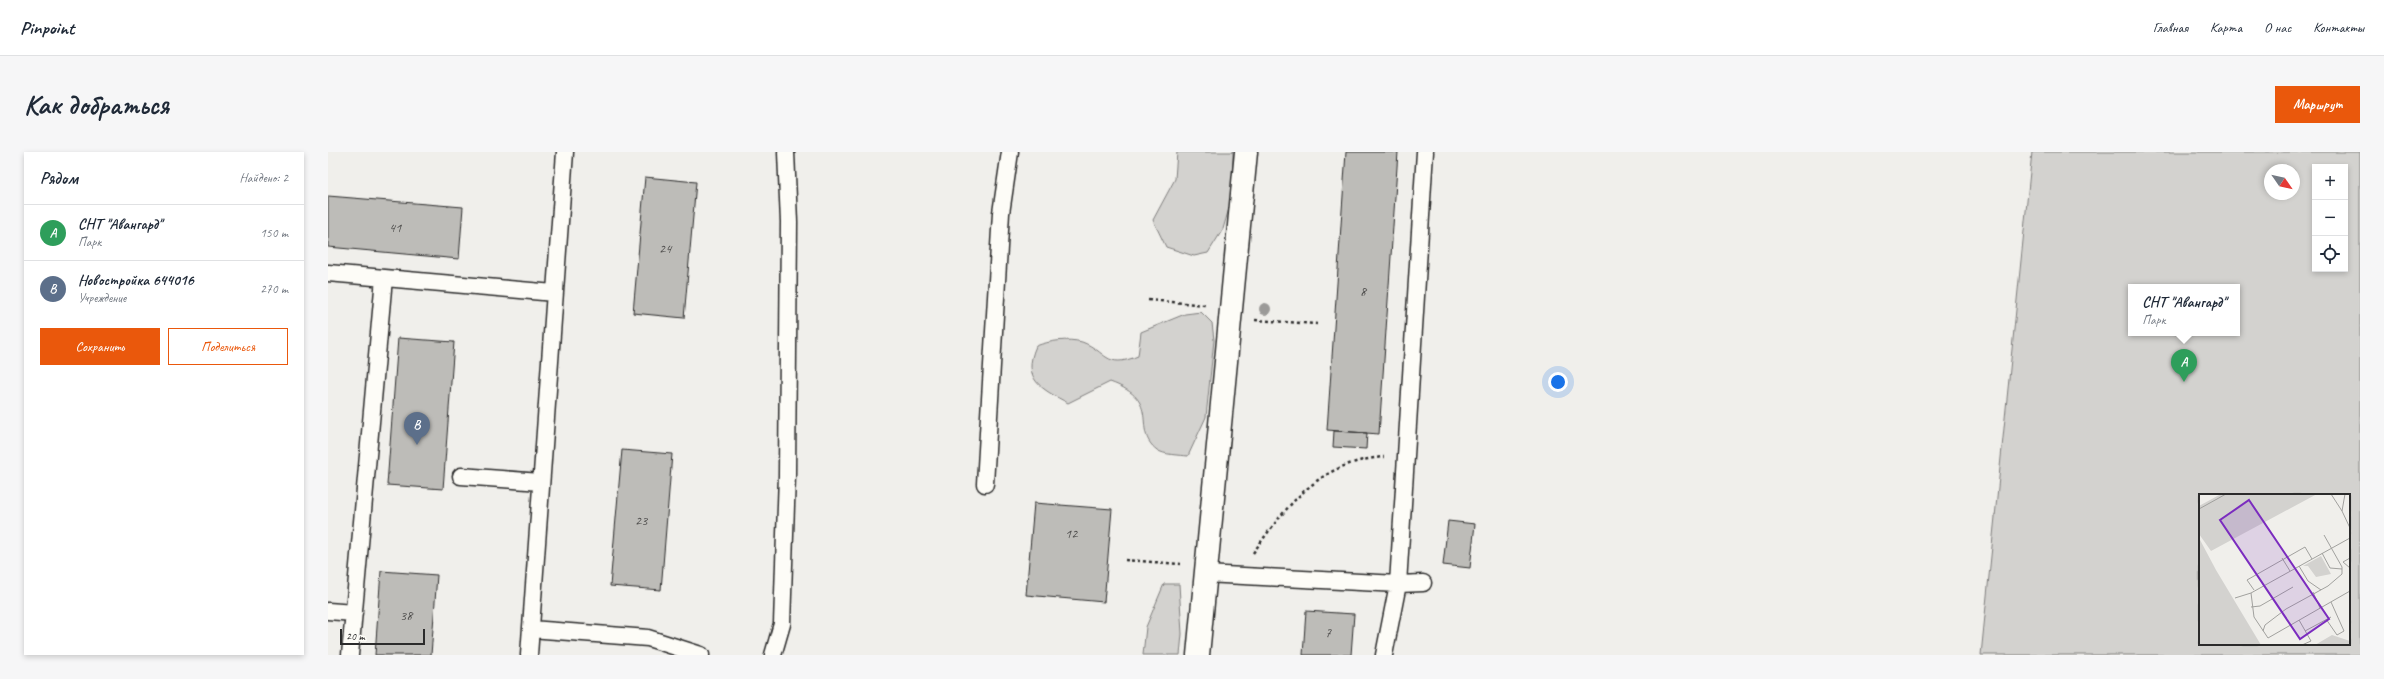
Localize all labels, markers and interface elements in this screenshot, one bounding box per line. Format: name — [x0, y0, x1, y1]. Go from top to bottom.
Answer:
text: Pinpoint — [20, 16, 74, 40]
text: Главная — [2153, 19, 2188, 36]
text: Карта — [2210, 19, 2242, 36]
text: О нас — [2264, 19, 2291, 36]
text: Контакты — [2313, 19, 2364, 36]
button: Маршрут — [2275, 86, 2360, 123]
text: Как добраться — [24, 87, 169, 122]
north arrow — [2264, 164, 2300, 200]
map controls — [2312, 164, 2348, 272]
button: + — [2312, 164, 2348, 200]
text: Рядом — [40, 168, 78, 189]
text: Найдено: 2 — [240, 170, 288, 186]
button: − — [2312, 200, 2348, 236]
text: СНТ "Авангард" — [78, 215, 162, 234]
house number: 41 — [389, 219, 402, 236]
text: A — [50, 225, 56, 241]
text: 150 m — [260, 225, 288, 241]
text: Парк — [78, 234, 101, 250]
button: locate — [2312, 236, 2348, 272]
house number: 24 — [659, 240, 673, 257]
text: Новостройка 644016 — [78, 271, 194, 290]
text: B — [50, 281, 56, 297]
text: 270 m — [260, 281, 288, 297]
house number: 8 — [1360, 283, 1368, 300]
popup — [2128, 284, 2240, 336]
text: Учреждение — [78, 290, 126, 306]
text: СНТ "Авангард" — [2142, 293, 2226, 312]
text: Парк — [2142, 312, 2165, 328]
button: Сохранить — [40, 328, 160, 365]
button: Поделиться — [168, 328, 288, 365]
pin: A — [2171, 349, 2197, 382]
your location — [1548, 372, 1568, 392]
pin: B — [404, 412, 430, 445]
inset map — [2199, 494, 2350, 645]
house number: 23 — [635, 512, 649, 529]
house number: 12 — [1065, 525, 1079, 542]
house number: 38 — [400, 607, 414, 624]
house number: 7 — [1325, 624, 1332, 641]
scale bar — [340, 627, 425, 646]
text: 20 m — [346, 629, 365, 643]

